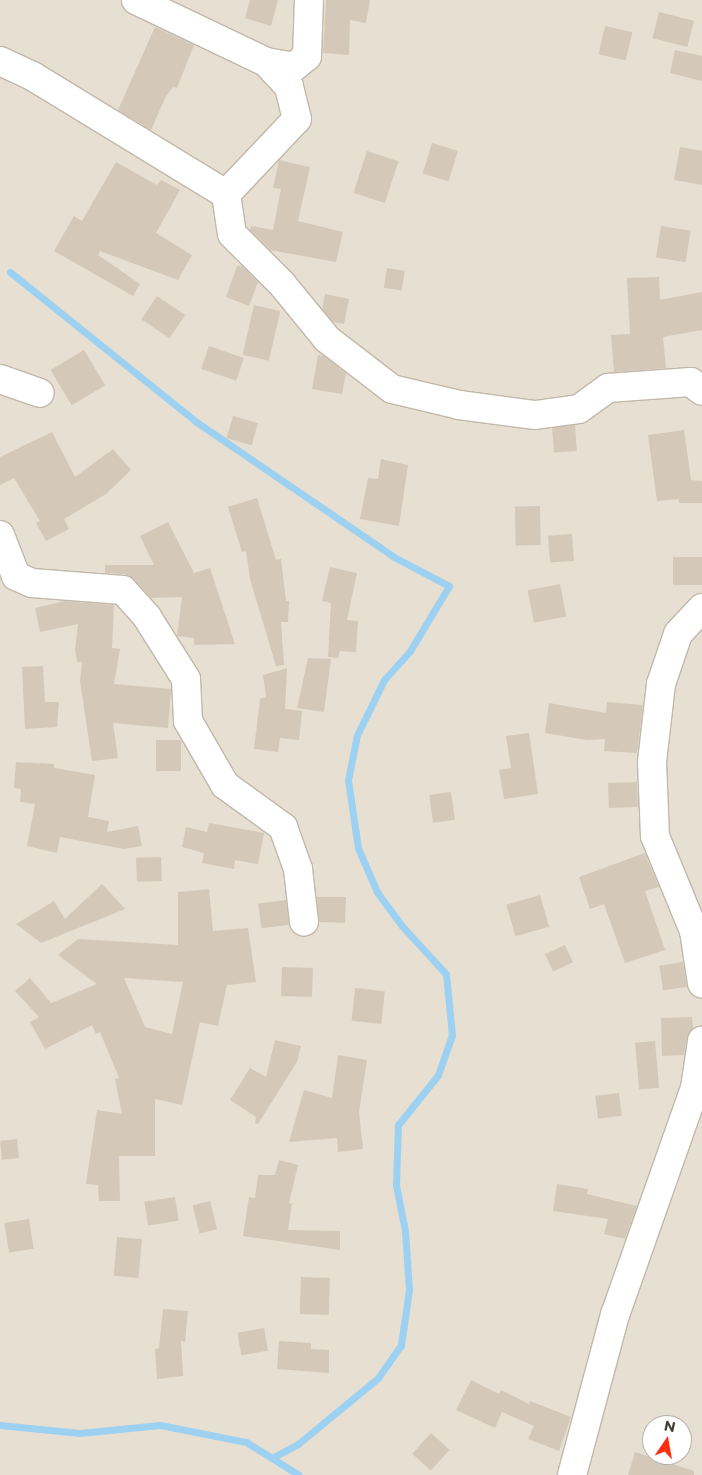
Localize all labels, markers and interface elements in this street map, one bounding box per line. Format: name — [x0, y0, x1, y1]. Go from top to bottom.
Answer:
north arrow — [642, 1415, 692, 1465]
text: N — [663, 1416, 677, 1436]

